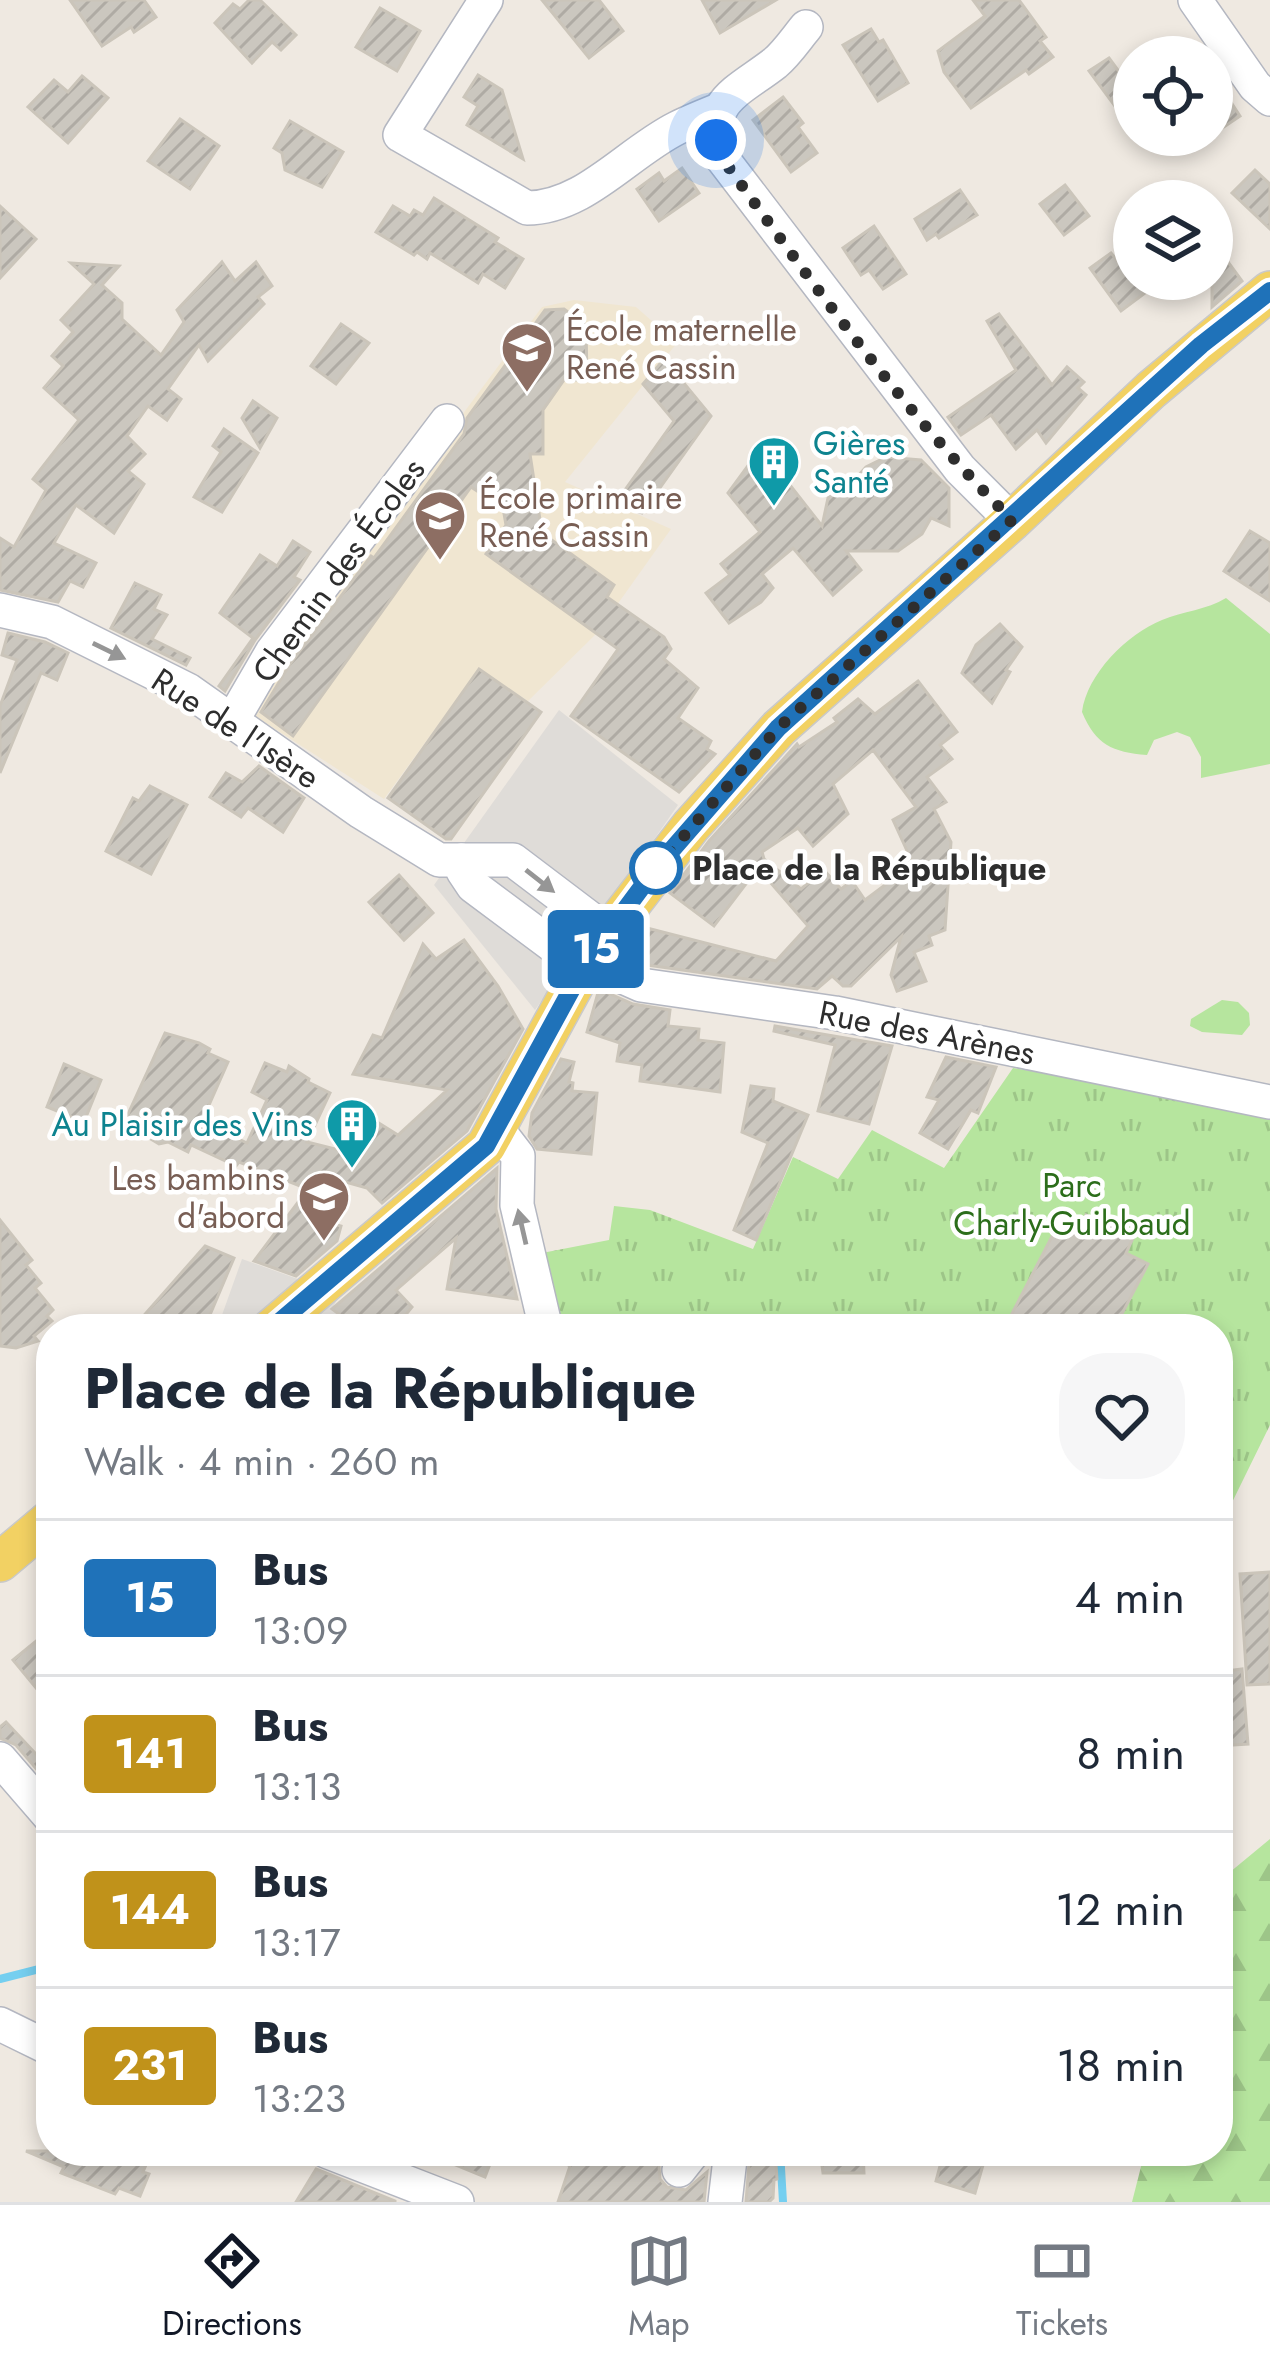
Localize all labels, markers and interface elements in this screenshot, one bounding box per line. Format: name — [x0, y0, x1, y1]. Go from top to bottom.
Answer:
map controls — [1113, 36, 1233, 300]
button: locate — [1113, 36, 1233, 156]
your location — [686, 110, 746, 170]
button: layers — [1113, 180, 1233, 300]
place label: École maternelle René Cassin — [566, 306, 797, 391]
school or university icon: École maternelle René Cassin — [499, 320, 555, 394]
place label: Gières Santé — [813, 420, 905, 505]
building icon: Gières Santé — [746, 434, 802, 508]
street label: Chemin des Écoles — [241, 448, 436, 692]
place label: École primaire René Cassin — [479, 474, 682, 559]
school or university icon: École primaire René Cassin — [412, 488, 468, 562]
one-way arrow — [92, 640, 126, 660]
street label: Rue de l'Isère — [143, 657, 329, 800]
marker: Place de la République — [631, 843, 681, 893]
place label: Place de la République — [692, 845, 1046, 892]
one-way arrow — [524, 869, 555, 893]
line badge: 15 — [542, 910, 650, 988]
text: 15 — [572, 918, 620, 979]
street label: Rue des Arènes — [815, 989, 1039, 1076]
building icon: Au Plaisir des Vins — [324, 1096, 380, 1170]
place label: Au Plaisir des Vins — [51, 1101, 313, 1148]
place label: Les bambins d'abord — [112, 1155, 285, 1240]
park label: Parc Charly-Guibbaud — [953, 1162, 1191, 1247]
school or university icon: Les bambins d'abord — [296, 1169, 352, 1243]
one-way arrow — [512, 1209, 531, 1246]
text: Place de la République — [84, 1347, 696, 1429]
button: heart — [1059, 1353, 1185, 1479]
text: Walk · 4 min · 260 m — [84, 1433, 439, 1490]
text: Bus — [252, 1537, 328, 1602]
text: 4 min — [1075, 1565, 1185, 1630]
text: 15 — [126, 1567, 174, 1628]
text: 13:09 — [252, 1602, 348, 1659]
text: Bus — [252, 1693, 328, 1758]
text: 8 min — [1077, 1721, 1185, 1786]
text: 141 — [114, 1723, 186, 1784]
text: 13:13 — [252, 1758, 341, 1815]
text: Bus — [252, 1849, 328, 1914]
text: 12 min — [1055, 1877, 1185, 1942]
text: 144 — [110, 1879, 190, 1940]
text: 13:17 — [252, 1914, 341, 1971]
text: Bus — [252, 2005, 328, 2070]
text: 18 min — [1056, 2033, 1185, 2098]
text: 231 — [112, 2035, 188, 2096]
text: 13:23 — [252, 2070, 346, 2127]
tab: Directions — [162, 2228, 302, 2347]
tab: Map — [626, 2228, 692, 2347]
tab: Tickets — [1016, 2228, 1108, 2347]

